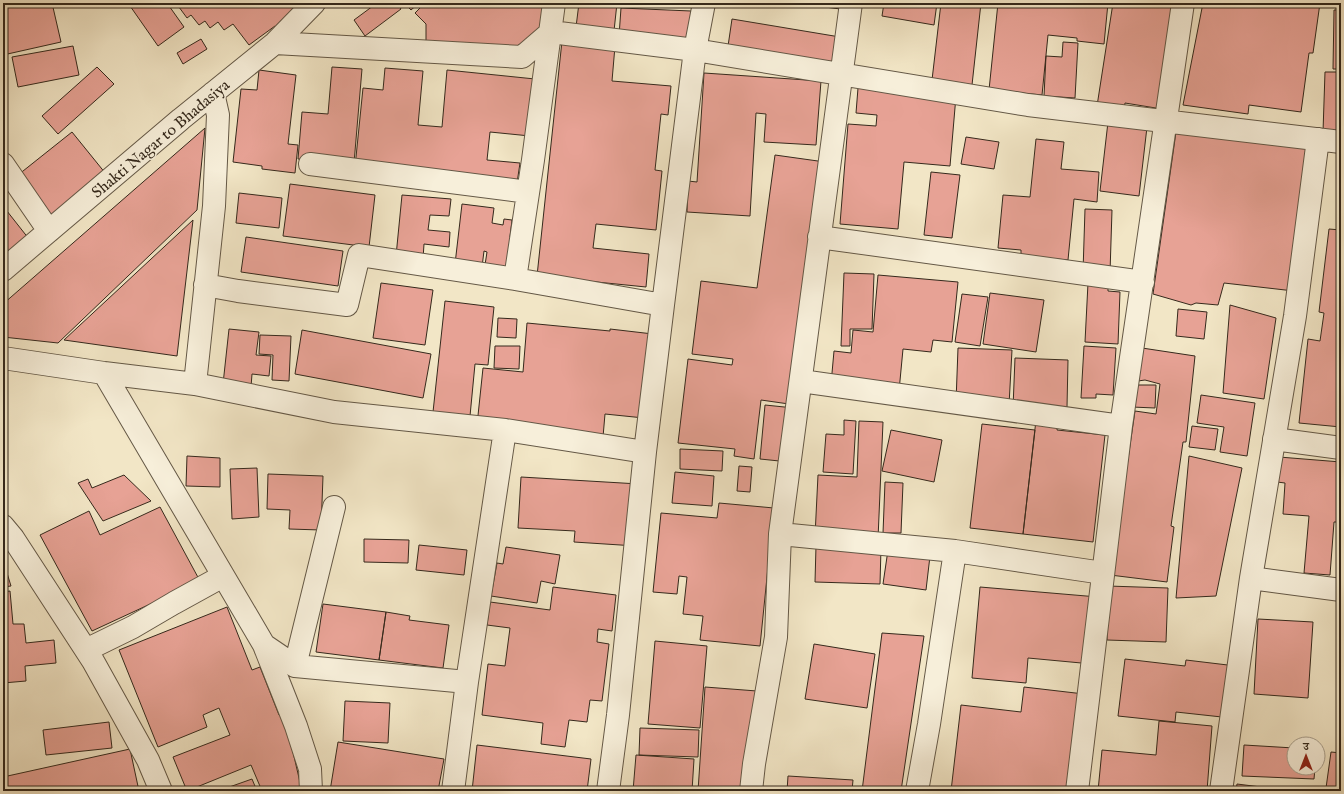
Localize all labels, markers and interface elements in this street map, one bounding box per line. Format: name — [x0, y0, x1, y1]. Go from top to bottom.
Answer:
street label: Shakti Nagar to Bhadasiya — [88, 76, 235, 203]
north arrow — [1286, 736, 1326, 776]
text: उ — [1302, 740, 1310, 754]

